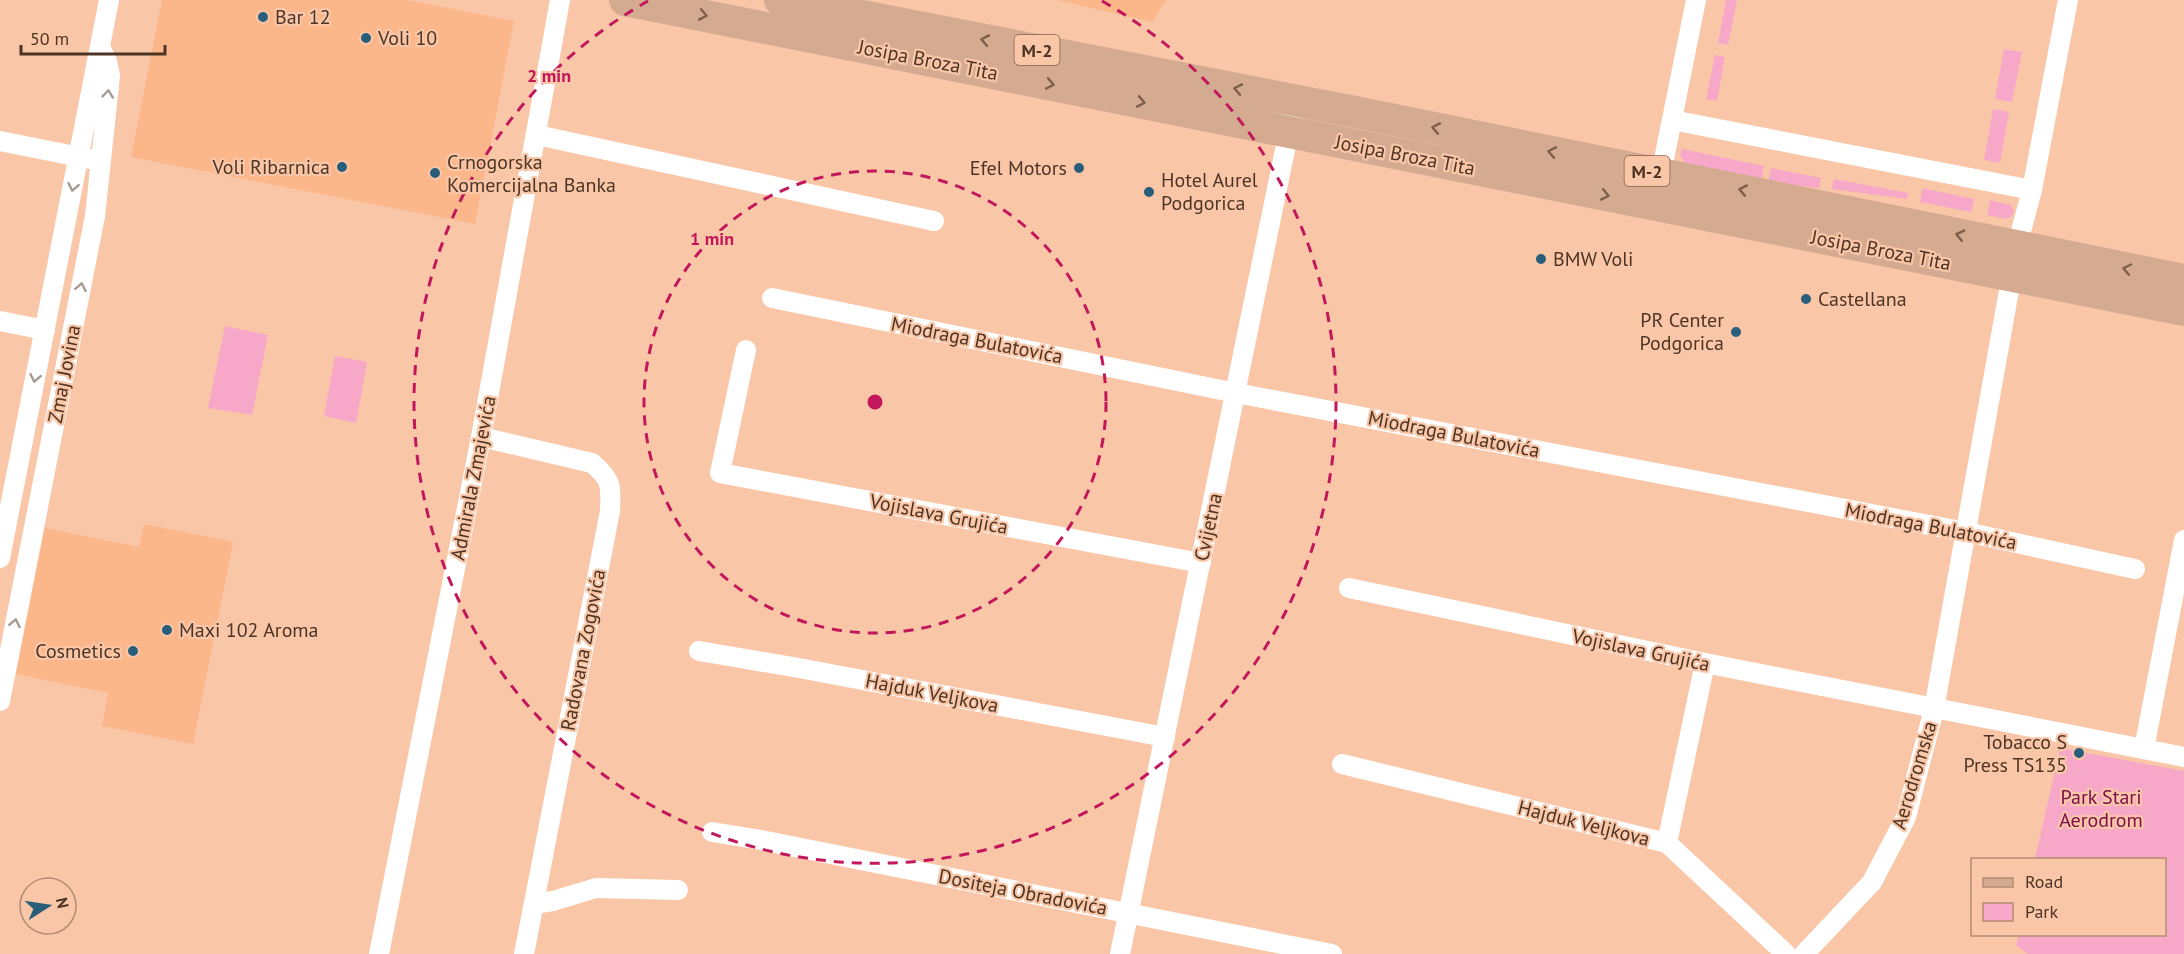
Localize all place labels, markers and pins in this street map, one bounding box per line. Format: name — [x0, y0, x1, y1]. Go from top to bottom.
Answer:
place label: Bar 12 — [275, 4, 331, 30]
marker: Bar 12 — [256, 10, 270, 24]
place label: Voli 10 — [377, 25, 437, 51]
marker: Voli 10 — [359, 31, 373, 45]
place label: Crnogorska Komercijalna Banka — [447, 149, 616, 198]
place label: Voli Ribarnica — [212, 154, 330, 180]
place label: Efel Motors — [970, 155, 1067, 181]
marker: Voli Ribarnica — [335, 160, 349, 174]
marker: Efel Motors — [1072, 161, 1086, 175]
marker: Crnogorska Komercijalna Banka — [428, 166, 442, 180]
place label: Hotel Aurel Podgorica — [1161, 167, 1258, 216]
marker: Hotel Aurel Podgorica — [1142, 185, 1156, 199]
place label: BMW Voli — [1553, 246, 1633, 272]
marker: BMW Voli — [1534, 252, 1548, 266]
place label: Castellana — [1818, 286, 1907, 312]
marker: Castellana — [1799, 292, 1813, 306]
place label: PR Center Podgorica — [1640, 307, 1724, 356]
marker: PR Center Podgorica — [1729, 325, 1743, 339]
centre of rings — [865, 392, 885, 412]
place label: Maxi 102 Aroma — [179, 617, 319, 643]
marker: Maxi 102 Aroma — [160, 623, 174, 637]
place label: Cosmetics — [35, 638, 121, 664]
marker: Cosmetics — [126, 644, 140, 658]
place label: Tobacco S Press TS135 — [1964, 729, 2067, 778]
marker: Tobacco S Press TS135 — [2072, 746, 2086, 760]

